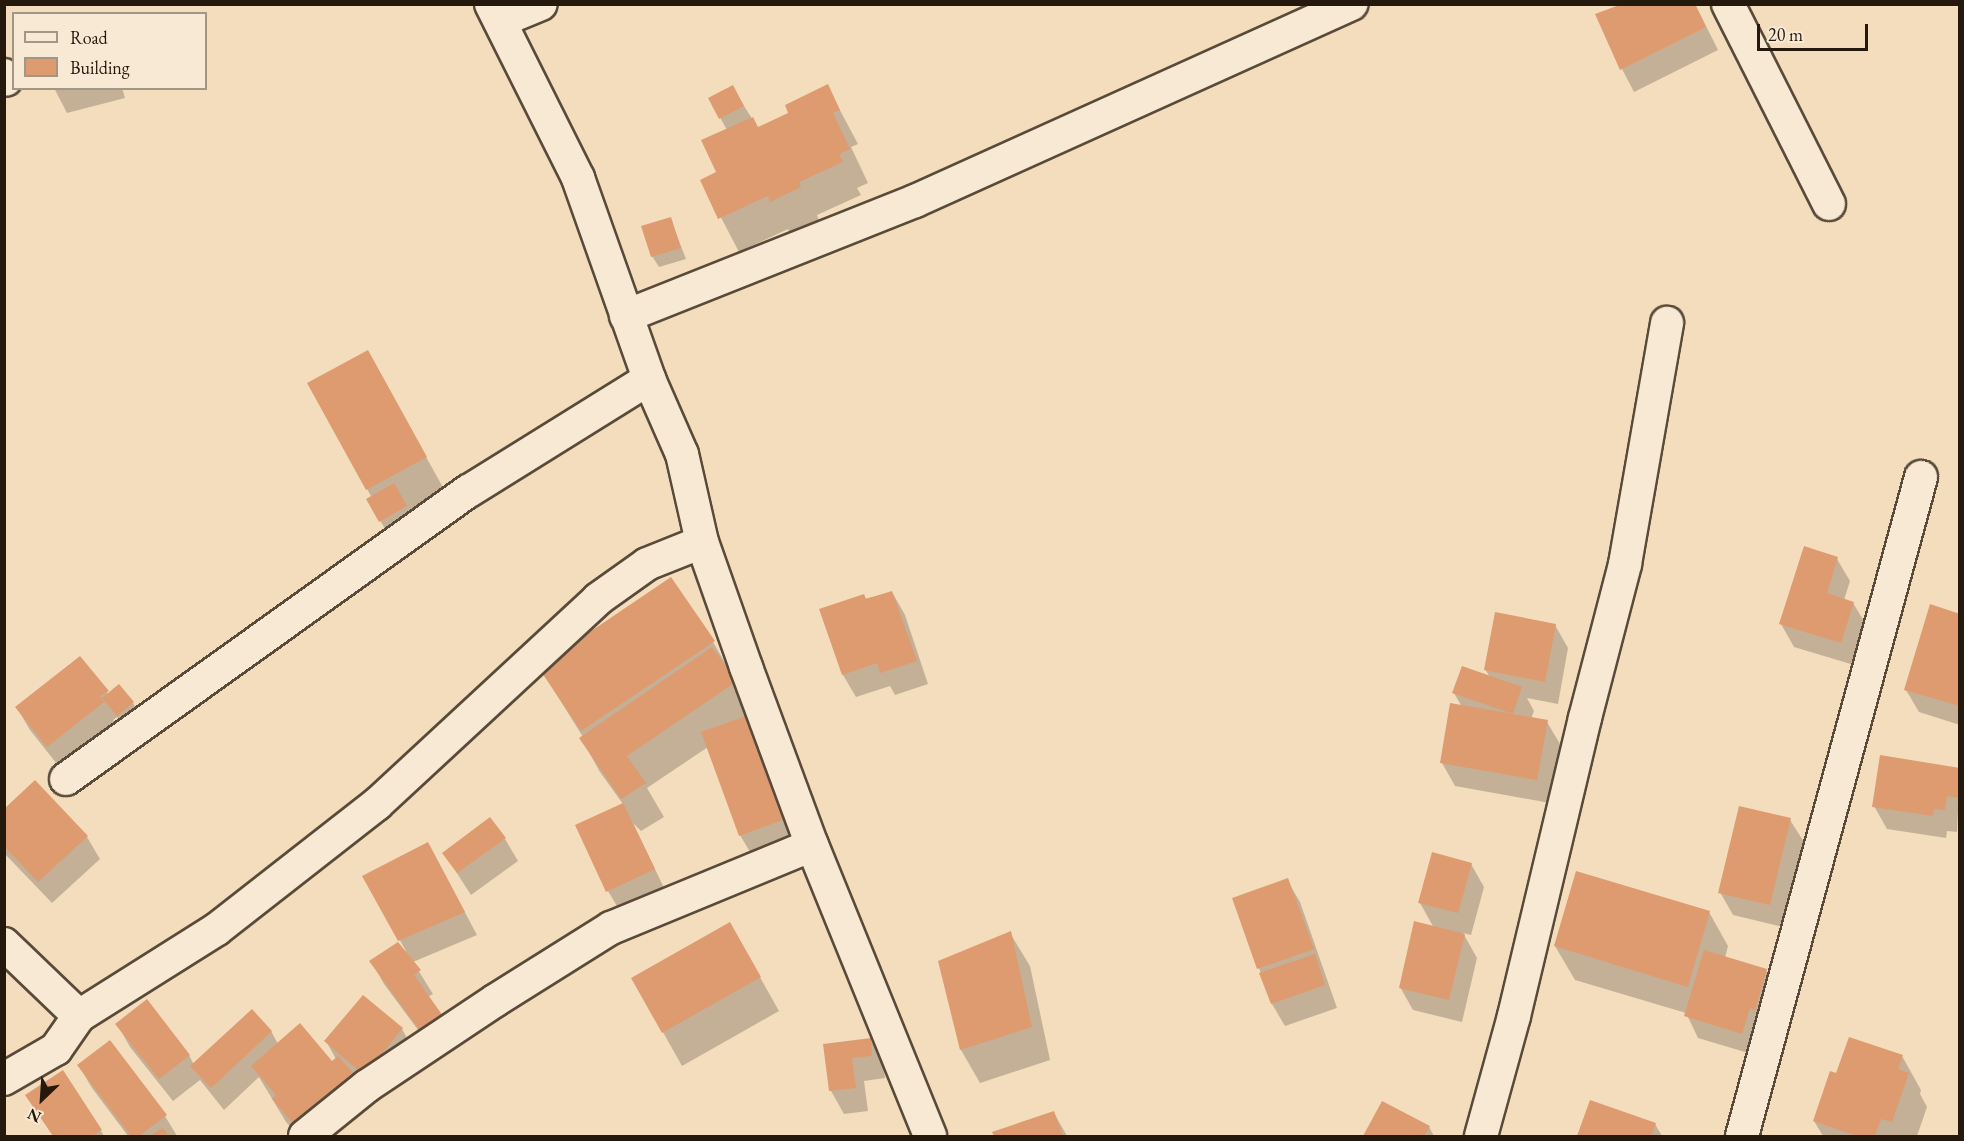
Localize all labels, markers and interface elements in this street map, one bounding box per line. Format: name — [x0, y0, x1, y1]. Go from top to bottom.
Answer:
legend — [12, 12, 207, 90]
scale bar — [1760, 12, 1871, 50]
text: 20 m — [1768, 23, 1803, 46]
text: Road — [70, 26, 108, 49]
text: Building — [70, 56, 130, 79]
north arrow — [12, 1069, 72, 1129]
text: N — [24, 1104, 44, 1128]

